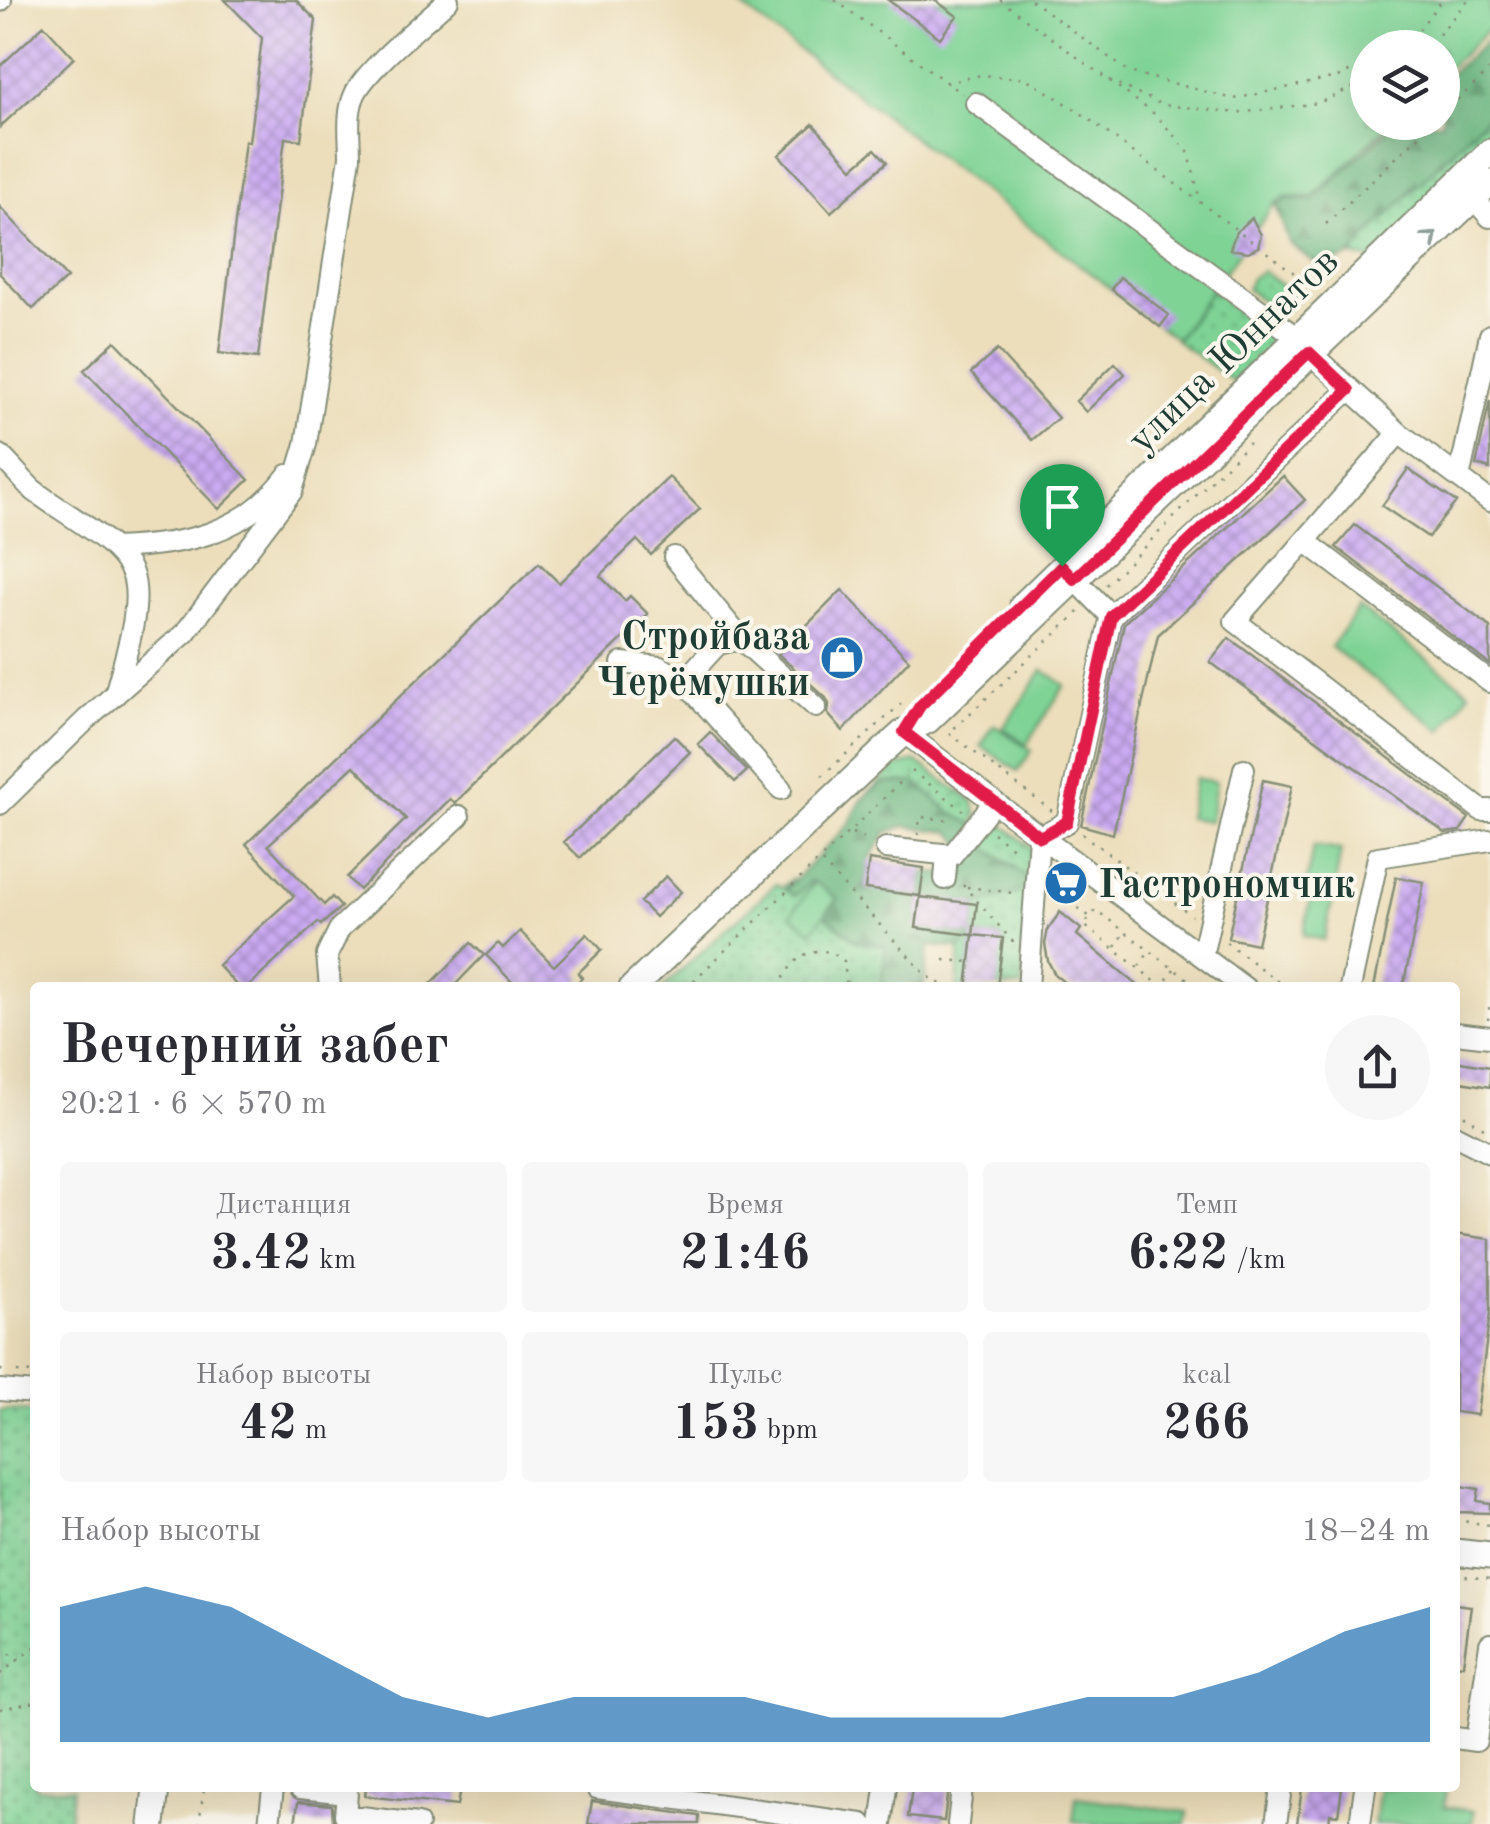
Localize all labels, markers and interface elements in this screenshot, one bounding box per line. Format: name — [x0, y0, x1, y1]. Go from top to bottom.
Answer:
map controls — [1350, 30, 1460, 140]
button: layers — [1350, 30, 1460, 140]
one-way arrow — [1419, 232, 1438, 250]
street label: улица Юннатов — [1122, 242, 1348, 462]
pin — [1020, 464, 1105, 567]
icon: arrive — [1035, 479, 1090, 534]
place label: Стройбаза Черёмушки — [597, 619, 810, 705]
shop icon: Стройбаза Черёмушки — [819, 635, 865, 681]
supermarket icon: Гастрономчик — [1043, 860, 1089, 906]
place label: Гастрономчик — [1098, 867, 1355, 907]
button: share — [1325, 1015, 1430, 1120]
text: Вечерний забег — [60, 1020, 449, 1075]
text: 20:21 · 6 × 570 m — [60, 1089, 327, 1121]
text: Дистанция — [216, 1192, 351, 1220]
text: Время — [706, 1192, 784, 1220]
text: Темп — [1175, 1192, 1238, 1220]
text: 3.42 — [211, 1230, 312, 1280]
text: 21:46 — [680, 1230, 810, 1280]
text: 6:22 — [1128, 1230, 1229, 1280]
text: km — [312, 1247, 356, 1275]
text: /km — [1229, 1247, 1286, 1275]
text: Набор высоты — [195, 1362, 371, 1390]
text: Пульс — [708, 1362, 782, 1390]
text: kcal — [1183, 1362, 1231, 1390]
text: 42 — [239, 1400, 297, 1450]
text: 153 — [672, 1400, 759, 1450]
text: 266 — [1163, 1400, 1250, 1450]
text: m — [297, 1417, 327, 1445]
text: bpm — [759, 1417, 818, 1445]
text: Набор высоты — [60, 1516, 261, 1548]
text: 18–24 m — [1302, 1516, 1430, 1548]

